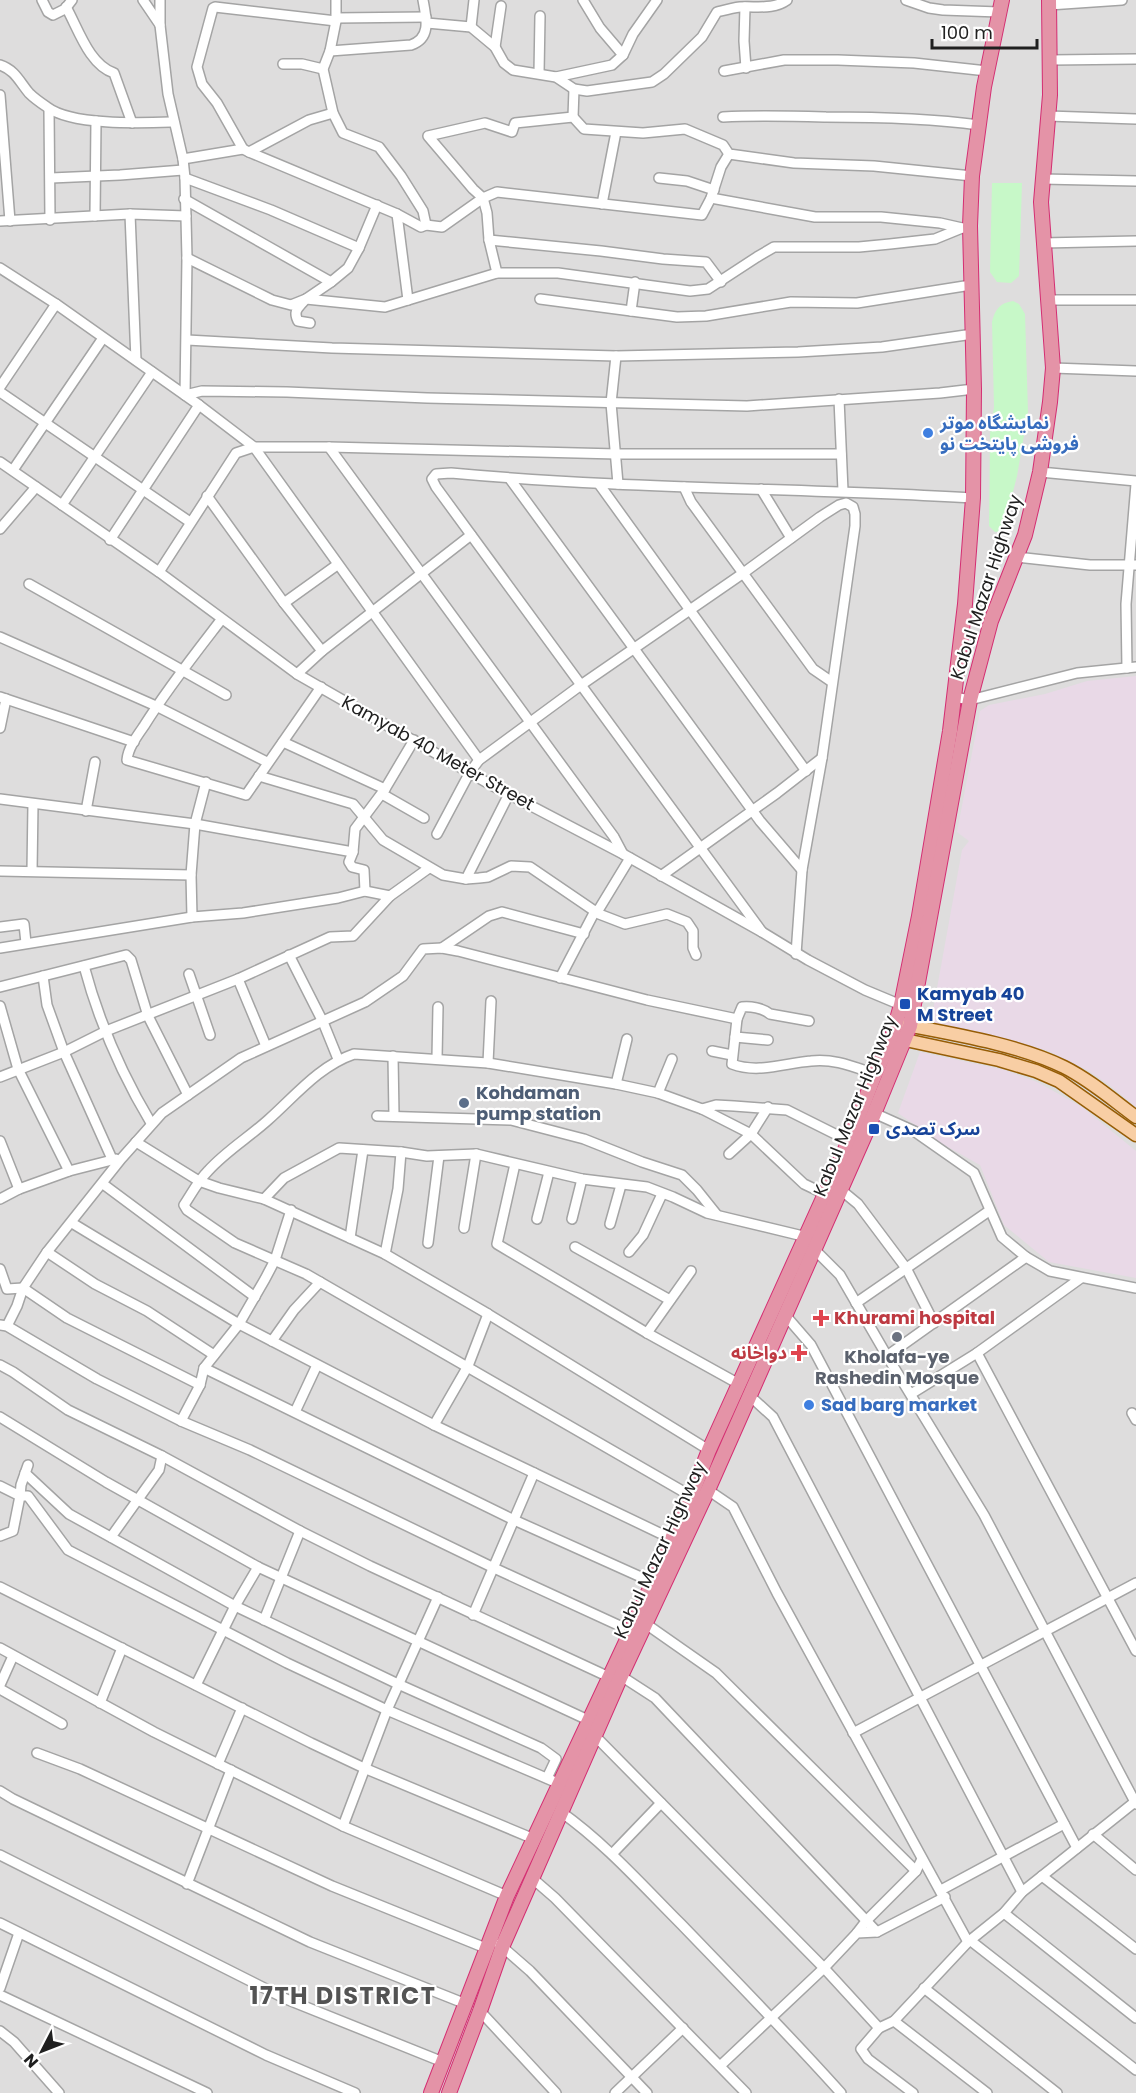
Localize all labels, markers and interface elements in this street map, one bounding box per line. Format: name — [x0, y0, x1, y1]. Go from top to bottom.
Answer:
scale bar — [932, 12, 1037, 50]
text: 100 m — [941, 20, 993, 45]
place label: نمایشگاه موتر فروشی پایتخت نو — [939, 410, 1079, 456]
marker: نمایشگاه موتر فروشی پایتخت نو — [921, 426, 935, 440]
street label: Kabul Mazar Highway — [944, 491, 1027, 683]
street label: Kamyab 40 Meter Street — [337, 689, 539, 816]
place label: Kamyab 40 M Street — [917, 981, 1024, 1027]
marker: Kamyab 40 M Street — [898, 997, 912, 1011]
street label: Kabul Mazar Highway — [807, 1012, 902, 1200]
place label: Kohdaman pump station — [476, 1080, 601, 1126]
marker: Kohdaman pump station — [457, 1096, 471, 1110]
place label: سرک تصدی — [886, 1116, 980, 1141]
marker: سرک تصدی — [867, 1122, 881, 1136]
place label: Khurami hospital — [834, 1305, 995, 1330]
marker: Khurami hospital — [812, 1309, 830, 1327]
marker: Kholafa-ye Rashedin Mosque — [890, 1330, 904, 1344]
place label: دواخانه — [731, 1340, 787, 1365]
place label: Kholafa-ye Rashedin Mosque — [815, 1344, 979, 1390]
marker: دواخانه — [792, 1346, 806, 1360]
place label: Sad barg market — [821, 1392, 977, 1417]
marker: Sad barg market — [802, 1398, 816, 1412]
street label: Kabul Mazar Highway — [607, 1457, 712, 1643]
district label: 17TH DISTRICT — [250, 1979, 436, 2012]
north arrow — [12, 2021, 72, 2081]
text: N — [19, 2049, 44, 2073]

